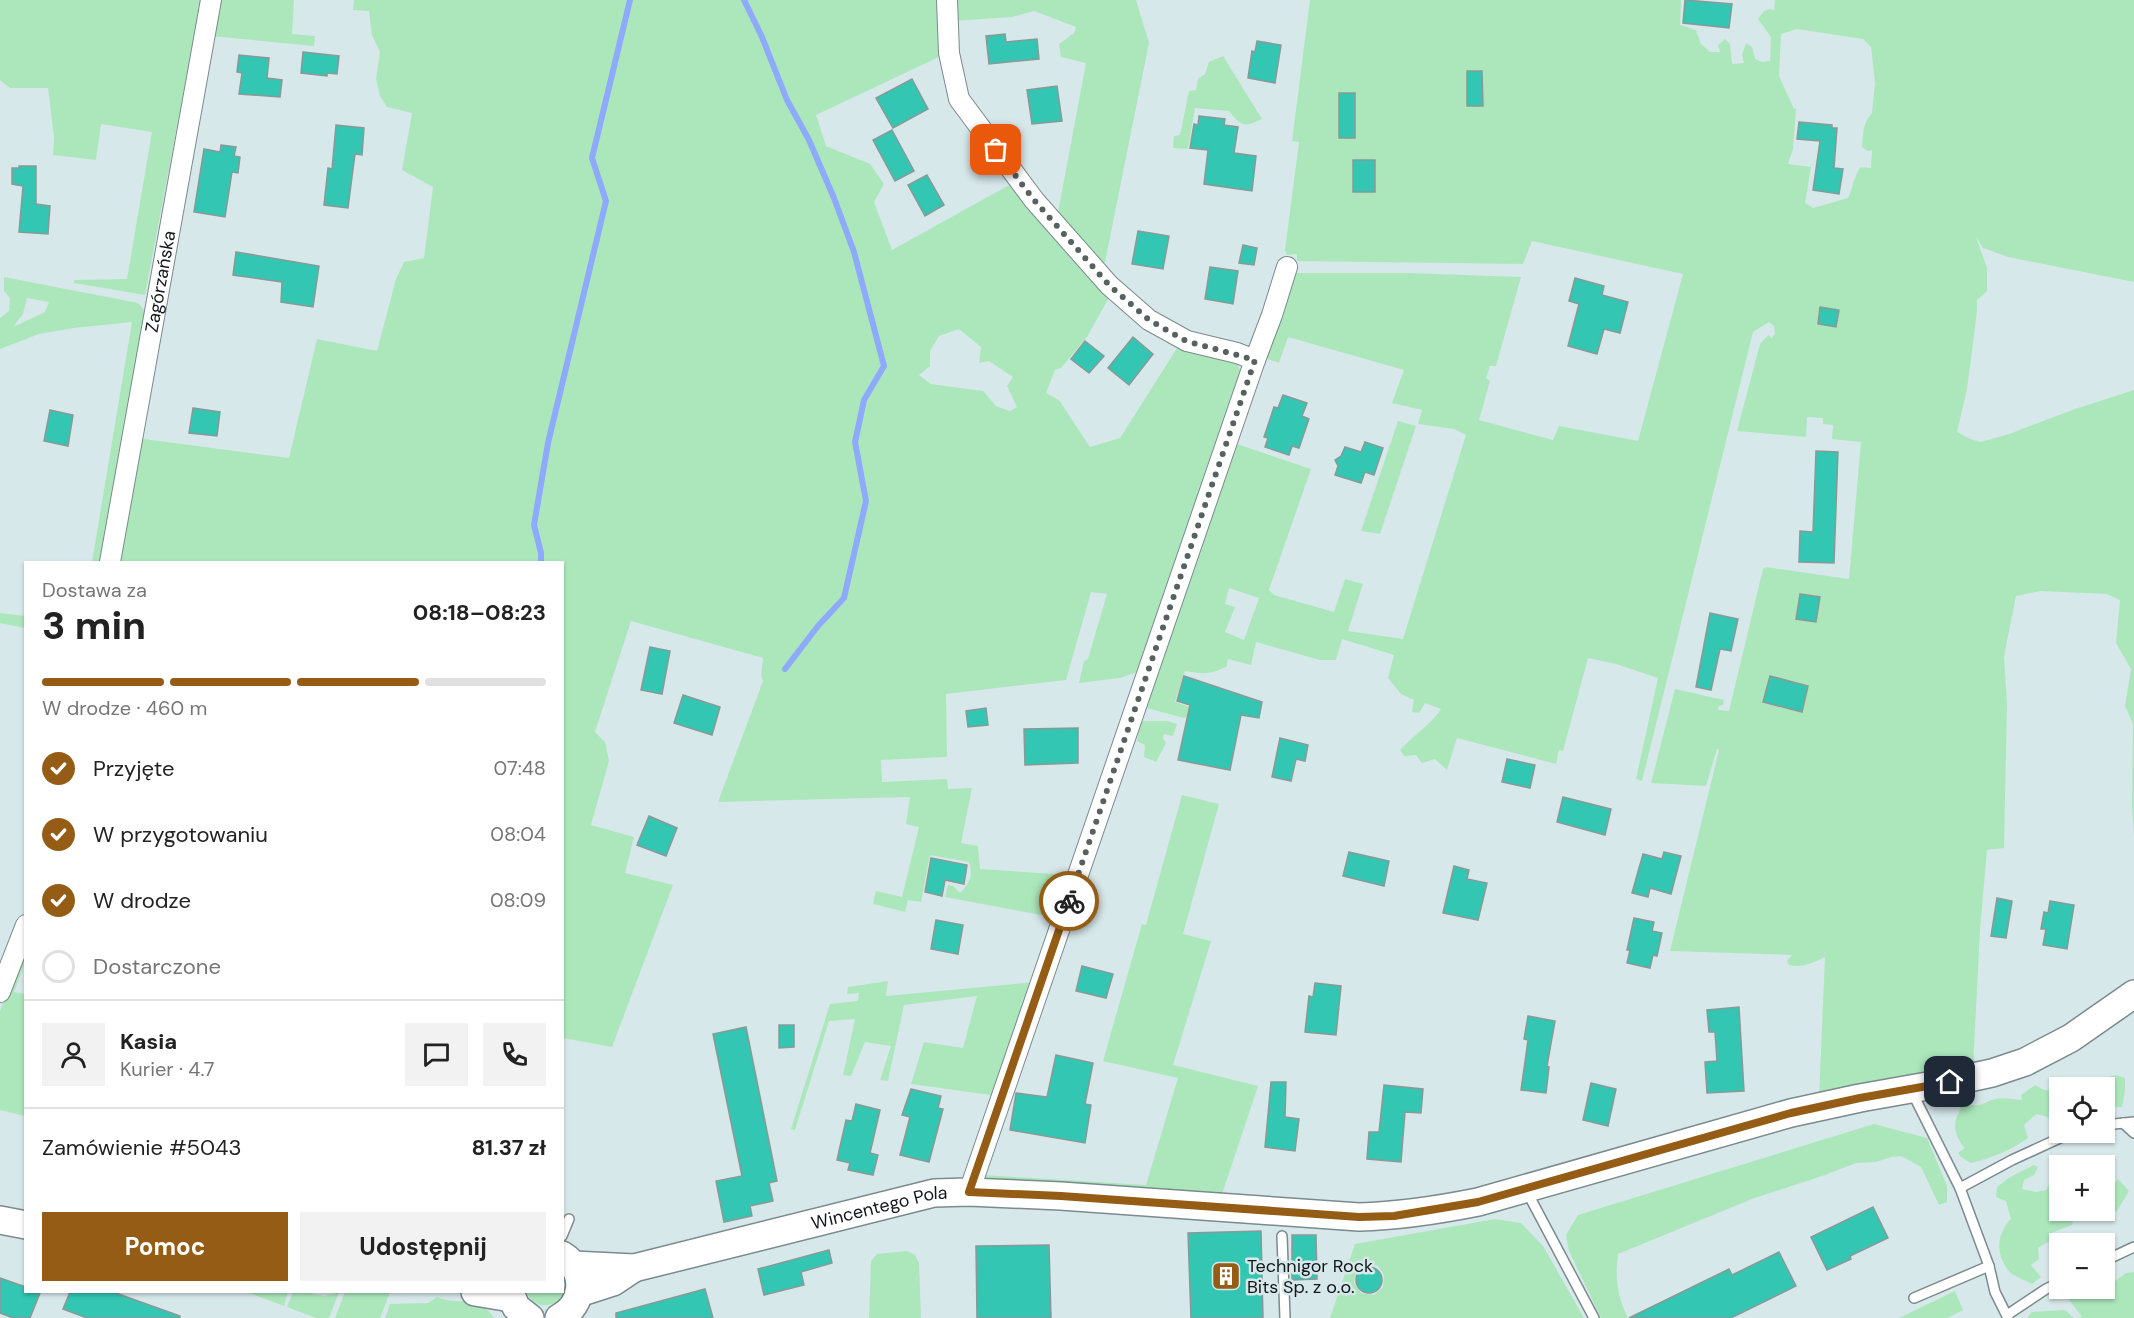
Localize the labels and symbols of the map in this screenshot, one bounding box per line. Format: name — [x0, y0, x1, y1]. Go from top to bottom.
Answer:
pin — [970, 124, 1021, 175]
street label: Zagórzańska — [140, 229, 181, 334]
courier — [1039, 871, 1099, 931]
pin — [1924, 1056, 1975, 1107]
street label: Wincentego Pola — [809, 1181, 948, 1235]
place label: Technigor Rock Bits Sp. z o.o. — [1247, 1254, 1373, 1299]
building icon: Technigor Rock Bits Sp. z o.o. — [1210, 1260, 1242, 1292]

